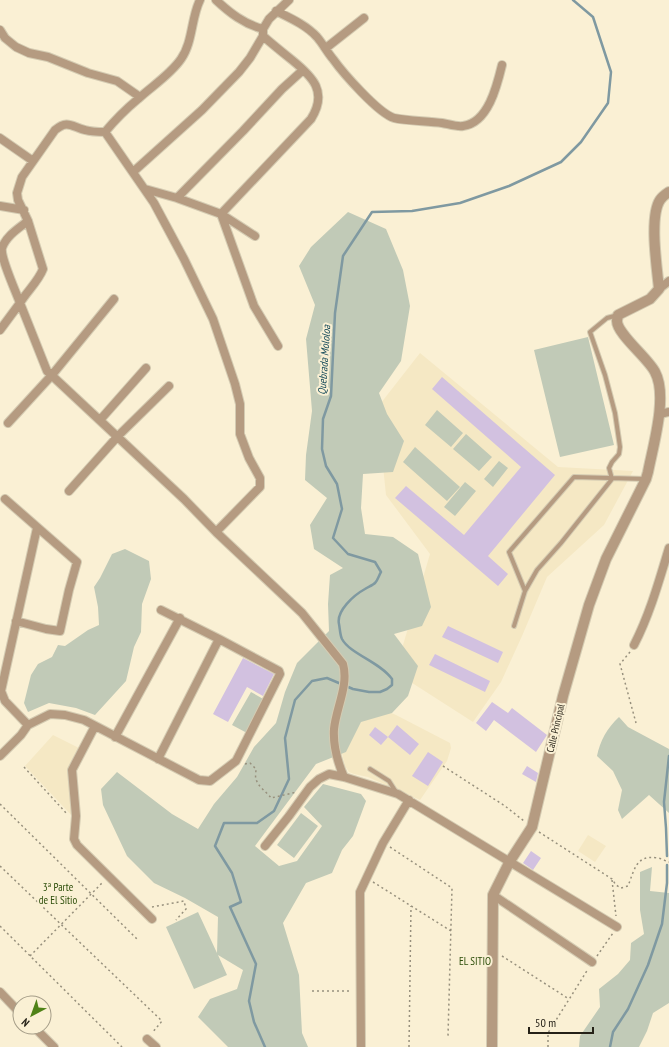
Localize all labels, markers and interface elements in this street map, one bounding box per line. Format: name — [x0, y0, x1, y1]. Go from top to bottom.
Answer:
water label: Quebrada Mololoa — [315, 324, 333, 395]
street label: Calle Principal — [544, 702, 568, 754]
district label: 3ª Parte de El Sitio — [39, 880, 78, 907]
district label: EL SITIO — [459, 954, 491, 968]
north arrow — [12, 995, 52, 1035]
scale bar — [529, 1009, 593, 1035]
text: N — [19, 1015, 32, 1030]
text: 50 m — [535, 1015, 556, 1030]

